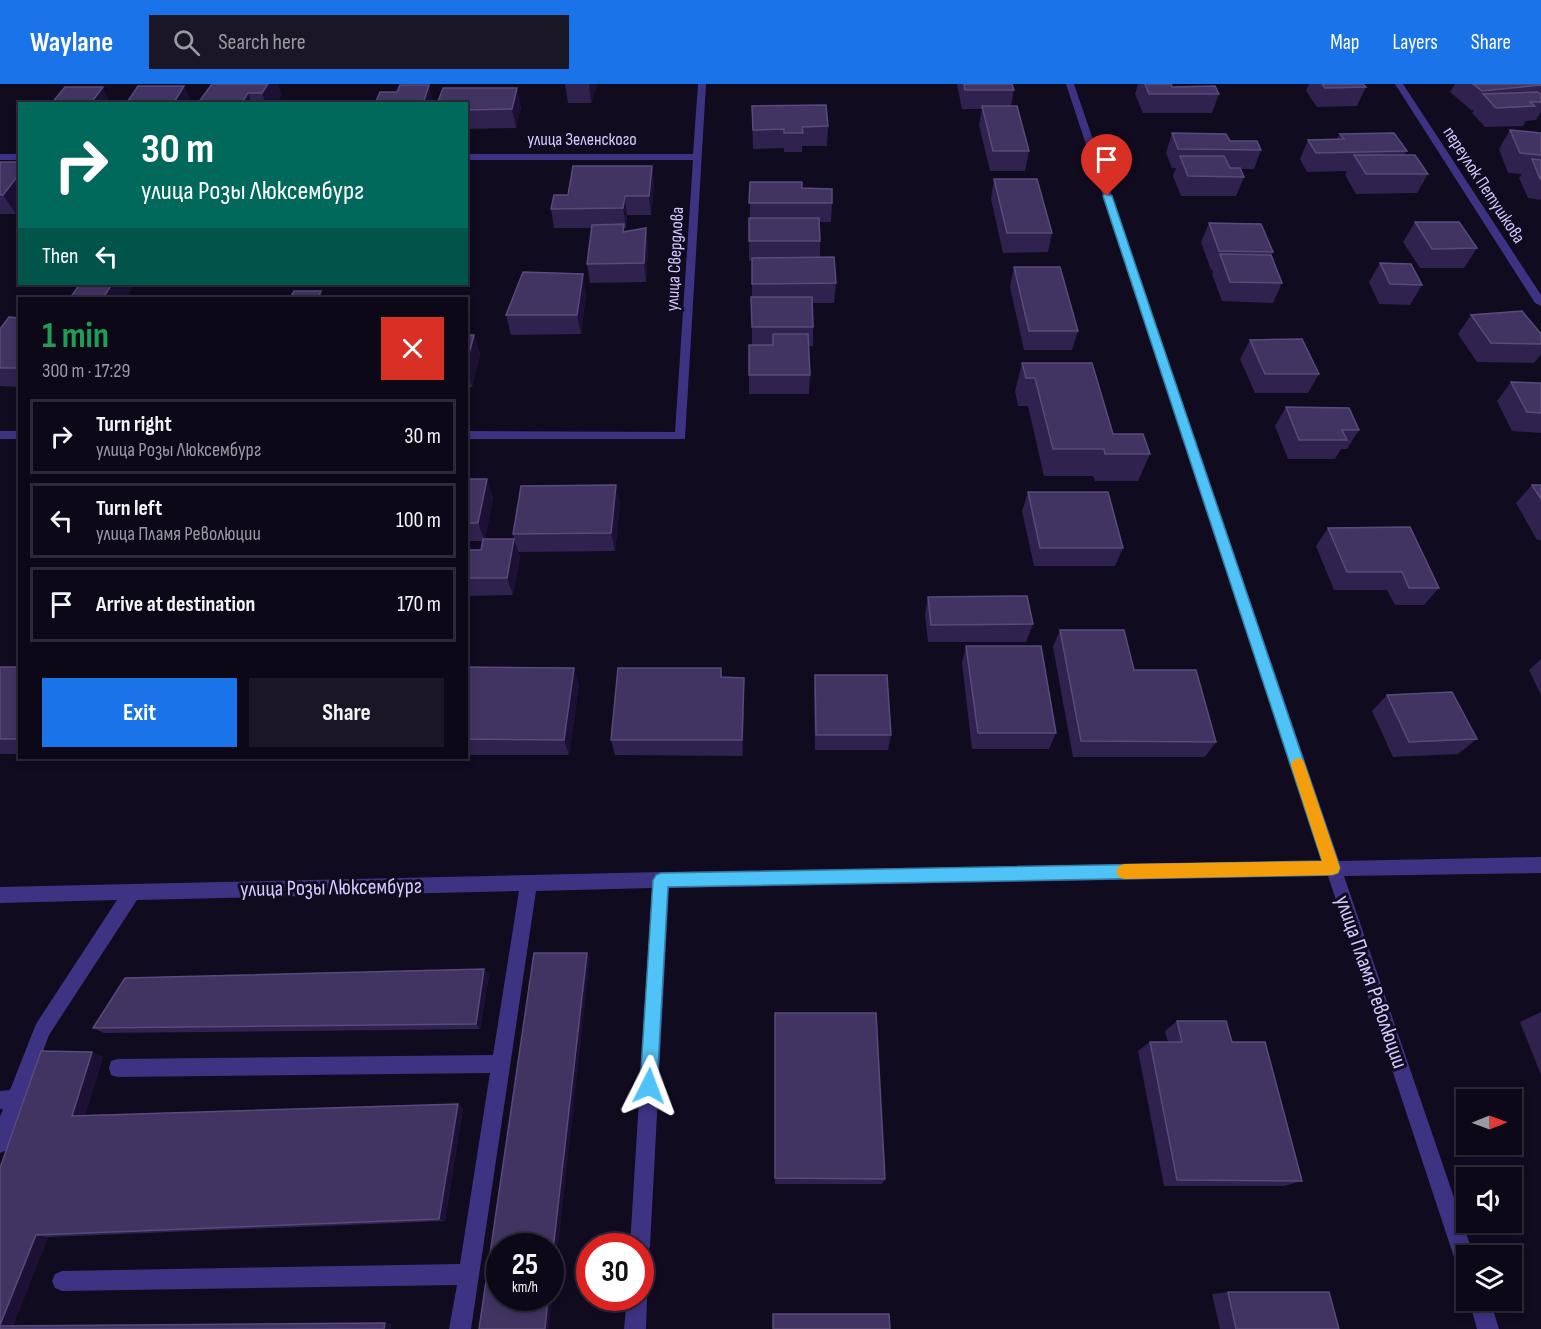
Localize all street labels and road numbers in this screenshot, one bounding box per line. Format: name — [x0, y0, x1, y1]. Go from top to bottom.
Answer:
street label: переулок Петушкова — [1439, 123, 1530, 247]
street label: улица Зеленского — [527, 129, 637, 150]
street label: улица Свердлова — [662, 206, 688, 312]
street label: улица Розы Люксембург — [240, 873, 422, 903]
street label: улица Пламя Революции — [1329, 892, 1413, 1072]

